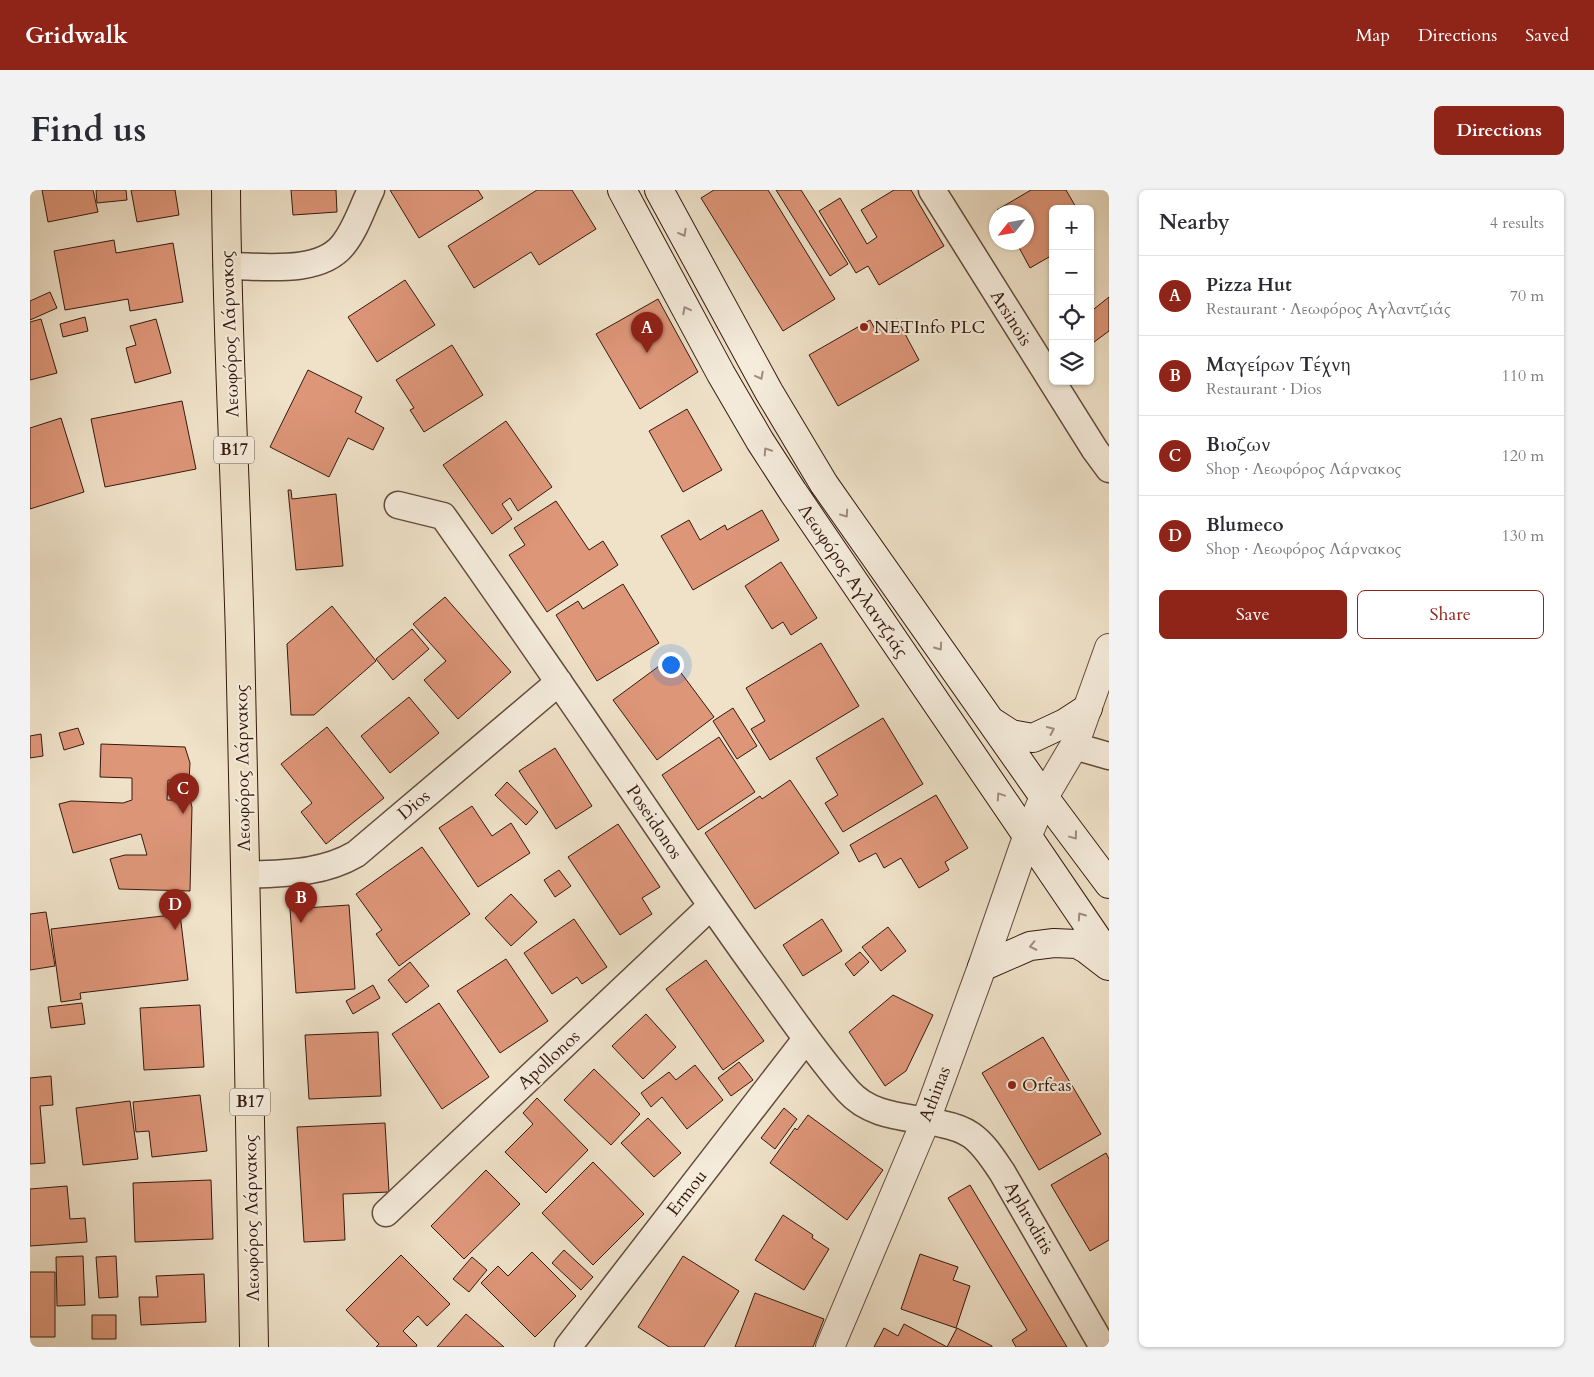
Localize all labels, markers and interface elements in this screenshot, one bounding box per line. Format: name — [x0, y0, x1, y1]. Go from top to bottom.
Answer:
text: Gridwalk — [25, 19, 128, 52]
text: Map — [1356, 23, 1390, 48]
text: Directions — [1418, 23, 1497, 48]
text: Saved — [1525, 23, 1569, 48]
text: Find us — [30, 106, 146, 154]
button: Directions — [1434, 106, 1564, 155]
north arrow — [989, 205, 1034, 250]
map controls — [1049, 205, 1094, 385]
button: + — [1049, 205, 1094, 250]
text: Nearby — [1159, 208, 1230, 237]
text: 4 results — [1490, 212, 1544, 234]
one-way arrow — [677, 227, 687, 236]
street label: Λεωφόρος Λάρνακος — [215, 250, 245, 418]
button: − — [1049, 250, 1094, 295]
text: Pizza Hut — [1206, 272, 1292, 298]
street label: Arsinois — [984, 285, 1038, 351]
text: A — [1169, 285, 1181, 307]
text: 70 m — [1510, 285, 1544, 307]
button: locate — [1049, 295, 1094, 340]
text: Restaurant · Λεωφόρος Αγλαντζιάς — [1206, 298, 1451, 320]
one-way arrow — [682, 306, 692, 315]
pin: A — [631, 312, 663, 353]
place label: NETInfo PLC — [874, 315, 986, 340]
marker: NETInfo PLC — [858, 321, 870, 333]
button: layers — [1049, 340, 1094, 385]
text: Μαγείρων Τέχνη — [1206, 352, 1350, 378]
text: B — [1169, 365, 1181, 387]
text: 110 m — [1502, 365, 1544, 387]
one-way arrow — [754, 370, 764, 379]
text: Restaurant · Dios — [1206, 378, 1322, 400]
text: Βιοζων — [1206, 432, 1270, 458]
road number: B17 — [214, 436, 254, 464]
text: C — [1169, 445, 1181, 467]
text: 120 m — [1502, 445, 1544, 467]
one-way arrow — [763, 447, 773, 456]
text: Shop · Λεωφόρος Λάρνακος — [1206, 458, 1401, 480]
street label: Λεωφόρος Αγλαντζιάς — [792, 499, 914, 663]
one-way arrow — [839, 508, 848, 518]
text: Blumeco — [1206, 512, 1284, 538]
text: D — [1168, 525, 1182, 547]
text: 130 m — [1502, 525, 1544, 547]
text: Shop · Λεωφόρος Λάρνακος — [1206, 538, 1401, 560]
button: Save — [1159, 590, 1347, 639]
button: Share — [1357, 590, 1544, 639]
one-way arrow — [933, 641, 941, 650]
your location — [658, 652, 684, 678]
street label: Λεωφόρος Λάρνακος — [229, 684, 257, 852]
one-way arrow — [1046, 726, 1055, 736]
pin: C — [167, 773, 199, 814]
street label: Poseidonos — [620, 780, 688, 864]
street label: Dios — [392, 784, 436, 826]
one-way arrow — [997, 793, 1006, 802]
one-way arrow — [1068, 830, 1076, 839]
pin: B — [285, 882, 317, 923]
pin: D — [159, 889, 191, 930]
one-way arrow — [1078, 913, 1087, 922]
one-way arrow — [1029, 940, 1038, 951]
street label: Apollonos — [512, 1025, 586, 1095]
street label: Athinas — [913, 1063, 957, 1125]
place label: Orfeas — [1022, 1073, 1072, 1098]
marker: Orfeas — [1006, 1079, 1018, 1091]
road number: B17 — [230, 1089, 270, 1116]
street label: Λεωφόρος Λάρνακος — [238, 1134, 266, 1302]
street label: Ermou — [661, 1165, 713, 1221]
street label: Aphroditis — [998, 1177, 1060, 1259]

